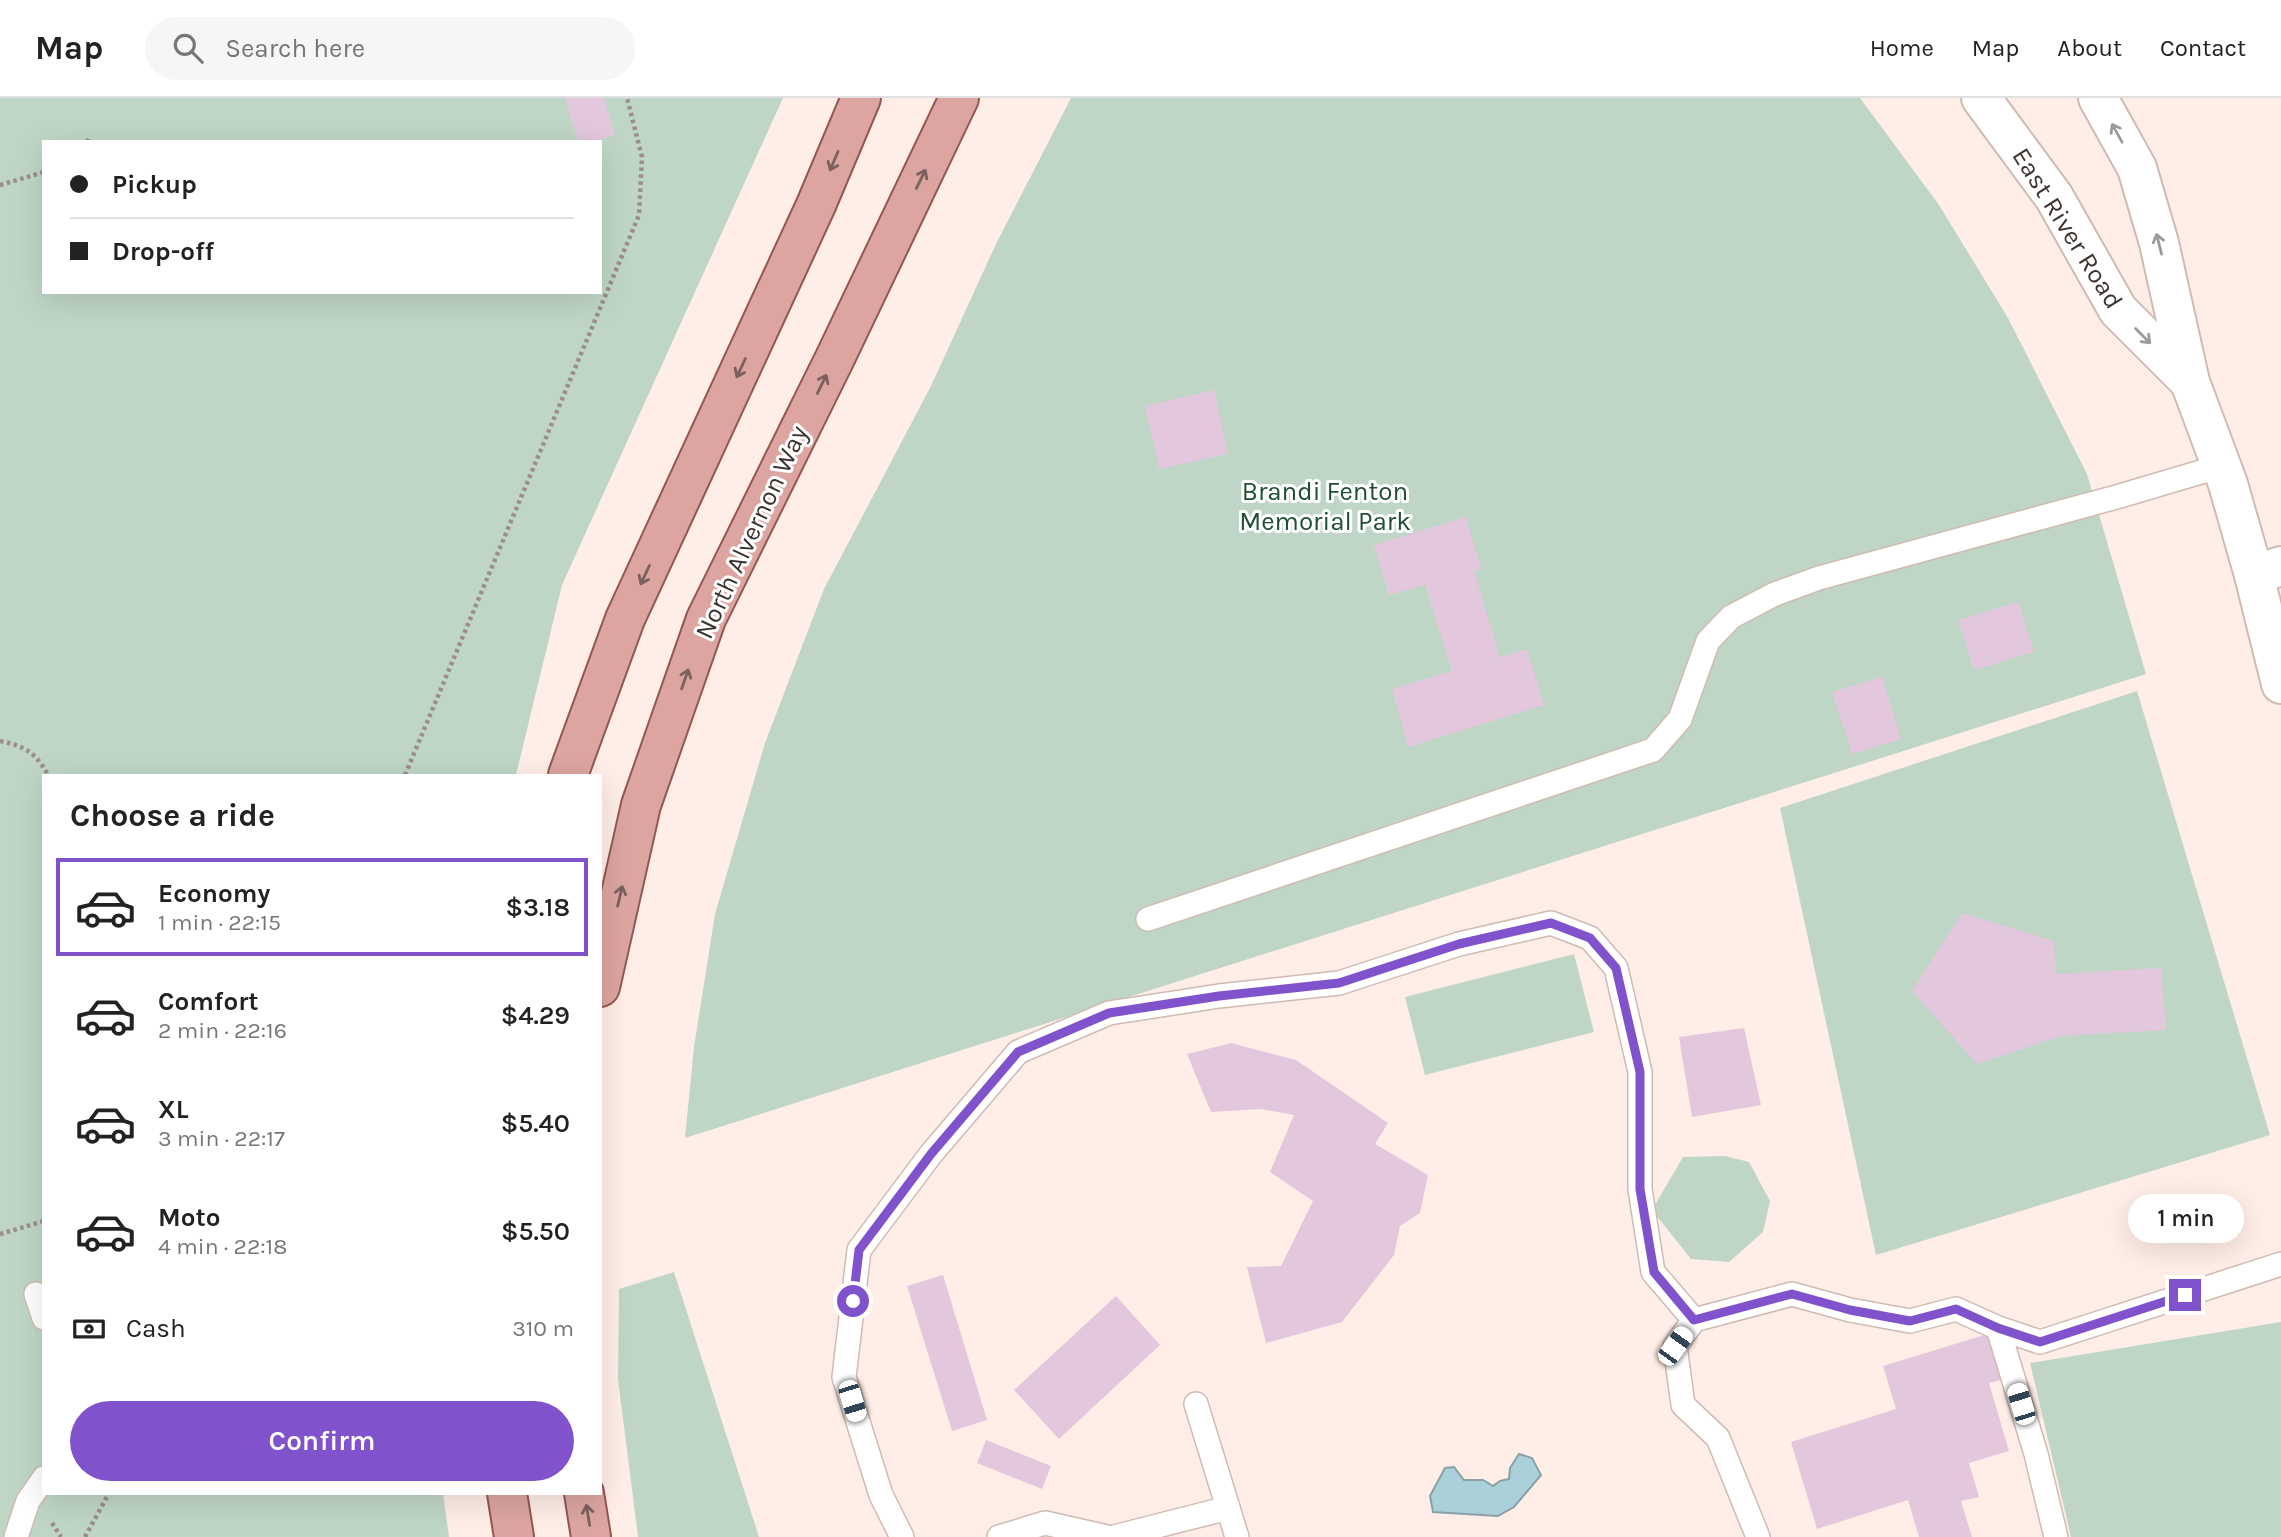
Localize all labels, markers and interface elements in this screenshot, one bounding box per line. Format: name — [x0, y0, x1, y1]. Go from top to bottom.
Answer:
search box — [145, 17, 635, 80]
text: Map — [35, 29, 103, 67]
icon: search — [169, 29, 207, 67]
text: Search here — [225, 33, 365, 64]
text: Home — [1870, 34, 1934, 62]
text: Map — [1972, 34, 2019, 62]
text: About — [2057, 34, 2122, 62]
text: Contact — [2160, 34, 2246, 62]
one-way arrow — [2110, 124, 2124, 144]
street label: East River Road — [2006, 142, 2129, 315]
one-way arrow — [827, 150, 840, 171]
text: Pickup — [112, 169, 197, 200]
one-way arrow — [914, 169, 928, 190]
one-way arrow — [2152, 233, 2165, 256]
text: Drop-off — [112, 236, 214, 267]
one-way arrow — [2135, 327, 2152, 344]
one-way arrow — [733, 357, 747, 378]
one-way arrow — [816, 374, 829, 395]
street label: North Alvernon Way — [688, 421, 814, 644]
park label: Brandi Fenton Memorial Park — [1239, 476, 1411, 537]
one-way arrow — [638, 564, 652, 585]
one-way arrow — [680, 668, 692, 690]
text: Choose a ride — [70, 797, 275, 834]
icon: car — [74, 876, 137, 939]
text: Economy — [158, 878, 270, 909]
one-way arrow — [614, 885, 627, 908]
text: $3.18 — [506, 892, 570, 923]
text: 1 min · 22:15 — [158, 909, 281, 936]
icon: car — [74, 984, 137, 1047]
text: Comfort — [158, 986, 259, 1017]
text: $4.29 — [501, 1000, 570, 1031]
text: 2 min · 22:16 — [158, 1017, 287, 1044]
icon: car — [74, 1092, 137, 1155]
text: XL — [158, 1094, 189, 1125]
text: $5.40 — [501, 1108, 570, 1139]
text: 3 min · 22:17 — [158, 1125, 285, 1152]
callout: 1 min — [2127, 1194, 2243, 1242]
icon: car — [74, 1200, 137, 1263]
text: Moto — [158, 1202, 220, 1233]
text: 1 min — [2157, 1205, 2215, 1232]
text: $5.50 — [501, 1216, 570, 1247]
text: 4 min · 22:18 — [158, 1233, 287, 1260]
route end — [2169, 1279, 2201, 1311]
route start — [837, 1285, 869, 1317]
icon: cash — [70, 1310, 108, 1348]
text: Cash — [126, 1313, 186, 1344]
text: 310 m — [512, 1315, 574, 1342]
car — [1655, 1323, 1696, 1369]
car — [836, 1378, 869, 1424]
car — [2005, 1381, 2038, 1427]
button: Confirm — [70, 1401, 574, 1481]
one-way arrow — [581, 1504, 594, 1527]

